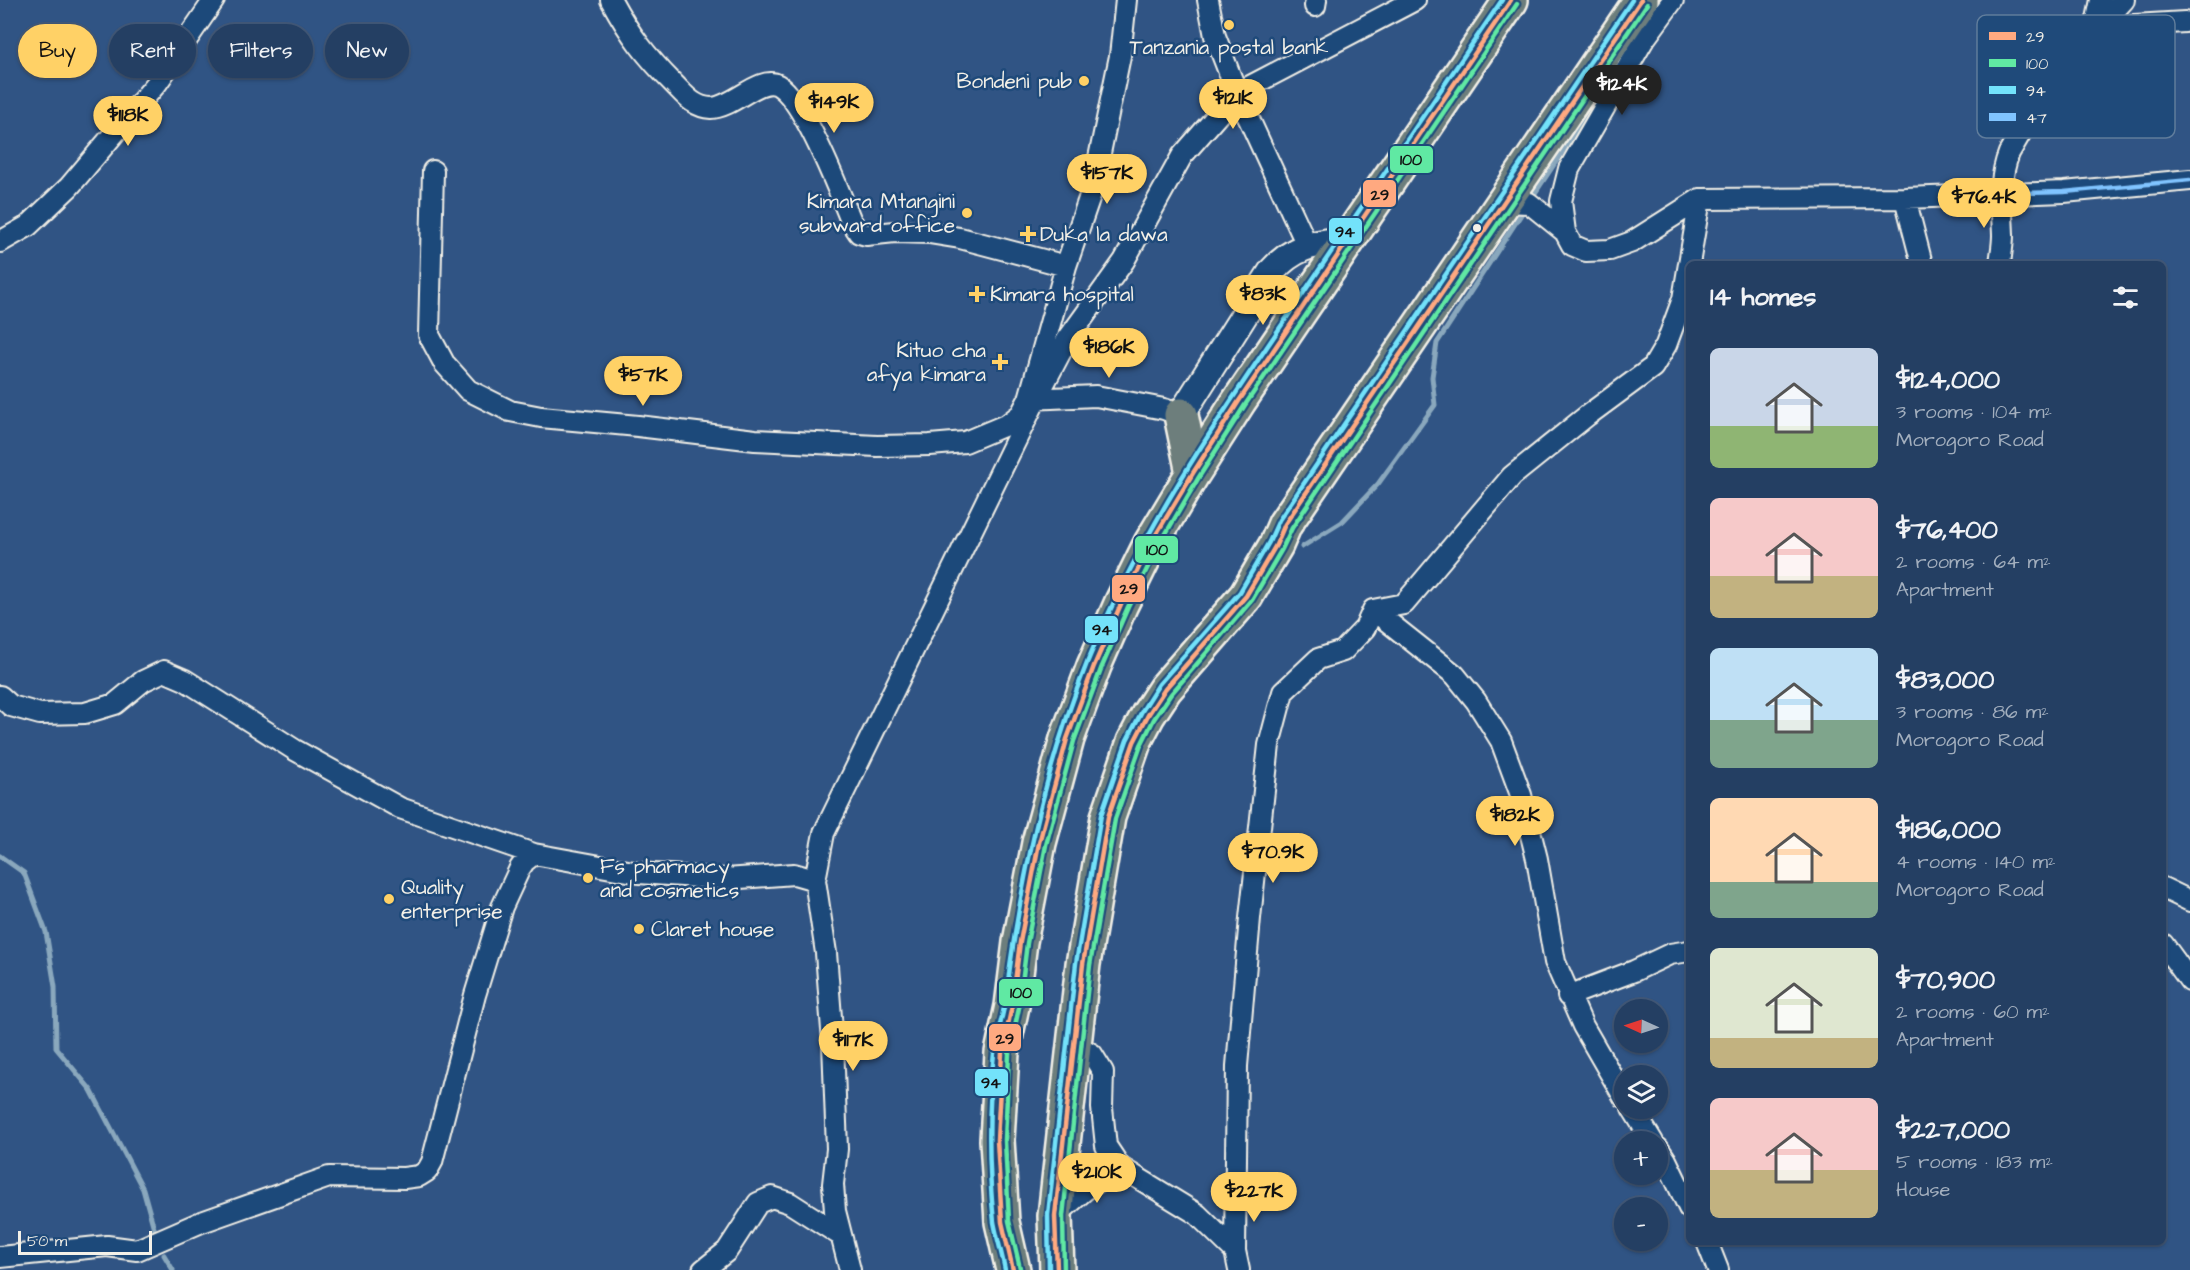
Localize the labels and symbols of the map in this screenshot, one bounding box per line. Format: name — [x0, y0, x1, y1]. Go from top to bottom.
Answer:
legend — [1977, 15, 2175, 138]
marker: Tanzania postal bank — [1222, 18, 1236, 32]
text: 29 — [2026, 26, 2044, 48]
place label: Tanzania postal bank — [1130, 33, 1329, 63]
text: 100 — [2026, 53, 2048, 75]
pin: $124K — [1580, 65, 1664, 116]
place label: Bondeni pub — [956, 67, 1072, 97]
marker: Bondeni pub — [1077, 74, 1091, 88]
pin: $121K — [1191, 79, 1275, 130]
text: 94 — [2026, 80, 2046, 102]
pin: $149K — [792, 83, 876, 134]
pin: $118K — [86, 96, 170, 147]
text: 47 — [2026, 107, 2047, 129]
line badge: 100 — [1389, 145, 1434, 174]
text: 100 — [1400, 149, 1422, 171]
pin: $157K — [1065, 154, 1149, 205]
pin: $76.4K — [1935, 178, 2033, 229]
line badge: 29 — [1362, 179, 1397, 208]
text: 29 — [1370, 184, 1389, 206]
place label: Kimara Mtangini subward office — [799, 187, 955, 240]
marker: Kimara Mtangini subward office — [960, 206, 974, 220]
line badge: 94 — [1328, 217, 1363, 245]
place label: Duka la dawa — [1040, 220, 1168, 249]
text: 94 — [1335, 221, 1355, 243]
unlabelled marker — [1471, 222, 1483, 234]
marker: Duka la dawa — [1021, 227, 1035, 241]
pin: $83K — [1227, 275, 1299, 326]
place label: Kimara hospital — [990, 280, 1134, 310]
marker: Kimara hospital — [968, 285, 986, 303]
pin: $186K — [1067, 328, 1151, 379]
place label: Kituo cha afya kimara — [867, 336, 986, 391]
marker: Kituo cha afya kimara — [991, 353, 1009, 371]
pin: $57K — [607, 356, 679, 407]
line badge: 100 — [1134, 535, 1179, 564]
text: 100 — [1146, 539, 1168, 561]
line badge: 29 — [1111, 574, 1146, 603]
text: 29 — [1119, 578, 1138, 600]
line badge: 94 — [1084, 615, 1119, 644]
text: 94 — [1092, 619, 1112, 641]
pin: $182K — [1473, 796, 1557, 847]
pin: $70.9K — [1224, 833, 1322, 884]
place label: Fs pharmacy and cosmetics — [600, 852, 739, 905]
marker: Fs pharmacy and cosmetics — [581, 871, 595, 885]
place label: Quality enterprise — [401, 873, 503, 927]
marker: Quality enterprise — [382, 892, 396, 906]
place label: Claret house — [651, 915, 774, 944]
marker: Claret house — [632, 922, 646, 936]
line badge: 100 — [998, 978, 1044, 1007]
text: 100 — [1010, 982, 1032, 1004]
north arrow — [1614, 999, 1668, 1053]
pin: $117K — [811, 1021, 895, 1072]
line badge: 29 — [988, 1023, 1022, 1052]
text: 29 — [995, 1028, 1014, 1050]
line badge: 94 — [974, 1068, 1009, 1097]
text: 94 — [981, 1072, 1001, 1094]
pin: $210K — [1055, 1153, 1139, 1204]
pin: $227K — [1212, 1172, 1296, 1223]
scale bar — [18, 1228, 152, 1256]

